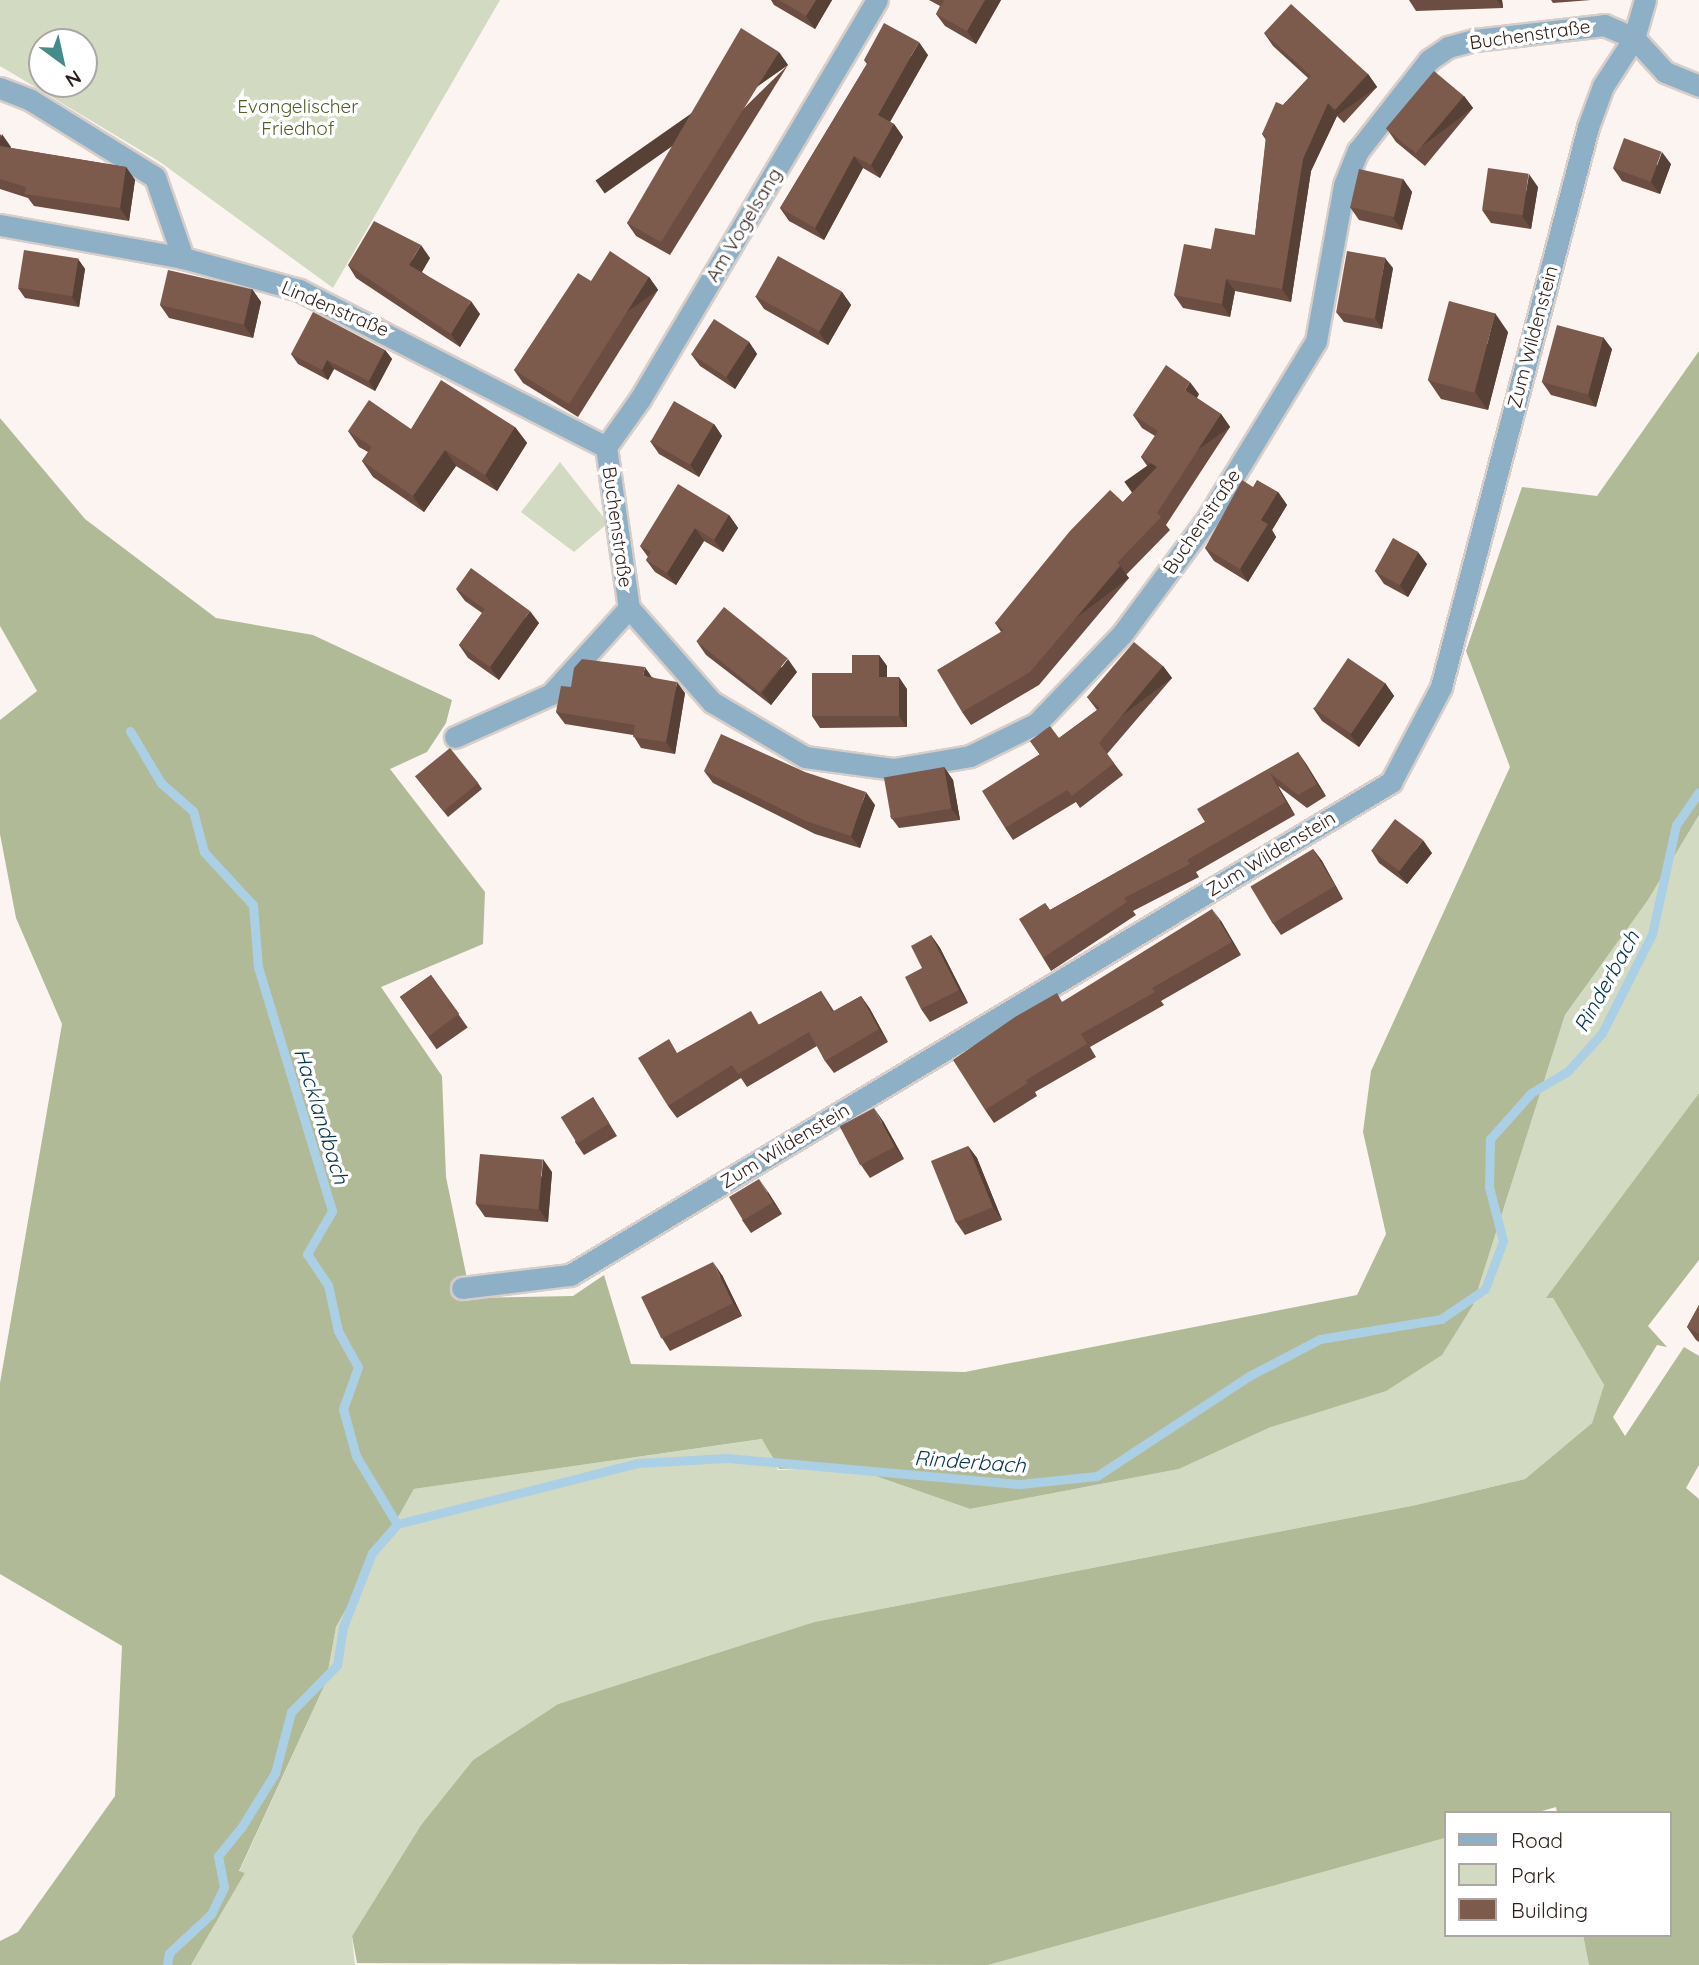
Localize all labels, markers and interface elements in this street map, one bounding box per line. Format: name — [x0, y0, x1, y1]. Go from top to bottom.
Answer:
street label: Buchenstraße — [1468, 15, 1592, 55]
north arrow — [28, 28, 98, 98]
text: N — [61, 65, 86, 93]
park label: Evangelischer Friedhof — [237, 96, 359, 140]
street label: Am Vogelsang — [701, 164, 787, 286]
street label: Zum Wildenstein — [1503, 263, 1563, 411]
street label: Lindenstraße — [278, 276, 392, 342]
street label: Buchenstraße — [597, 465, 637, 589]
street label: Buchenstraße — [1159, 465, 1245, 579]
street label: Zum Wildenstein — [1202, 807, 1340, 901]
water label: Rinderbach — [1568, 926, 1644, 1036]
water label: Hacklandbach — [289, 1045, 355, 1187]
street label: Zum Wildenstein — [716, 1099, 854, 1193]
water label: Rinderbach — [913, 1445, 1027, 1477]
legend — [1444, 1811, 1671, 1937]
text: Road — [1511, 1827, 1563, 1853]
text: Park — [1511, 1862, 1555, 1888]
text: Building — [1511, 1897, 1588, 1923]

